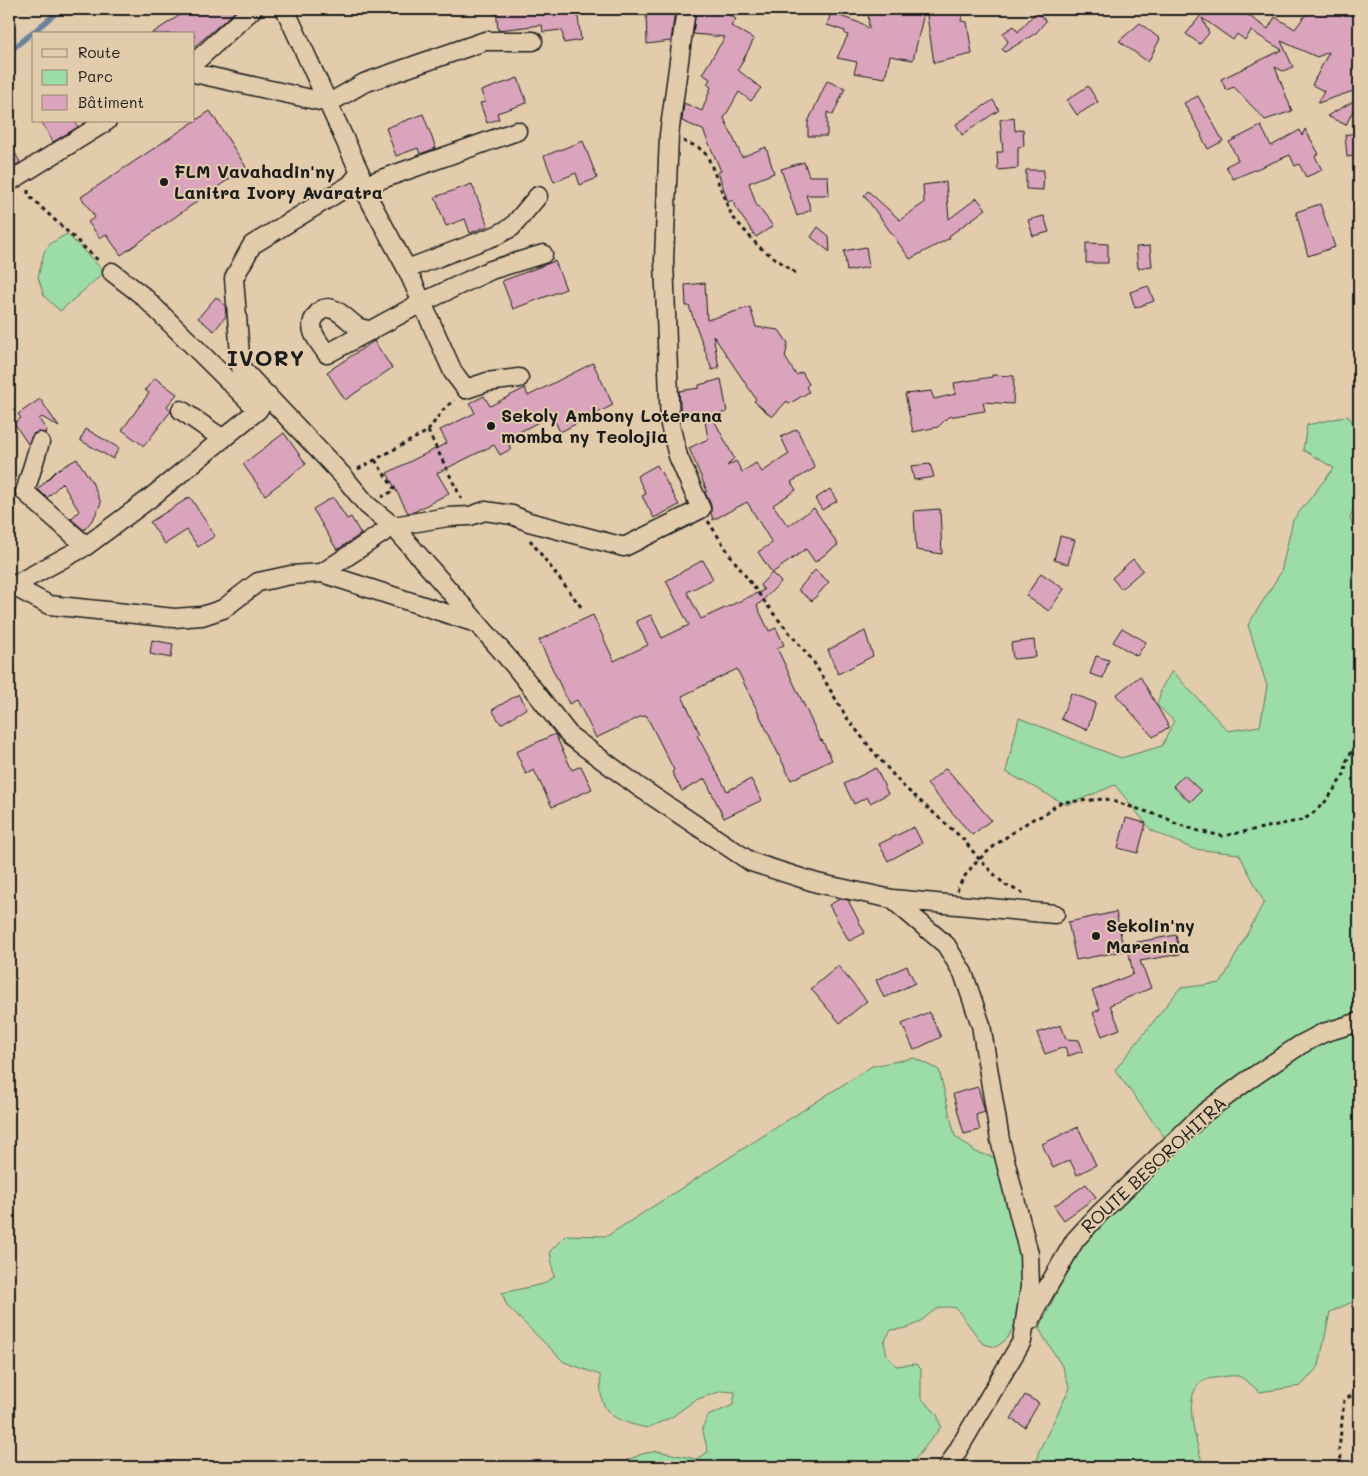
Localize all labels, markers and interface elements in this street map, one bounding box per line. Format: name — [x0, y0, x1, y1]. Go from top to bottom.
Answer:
legend — [32, 32, 195, 122]
text: Route — [78, 42, 121, 62]
text: Parc — [78, 66, 113, 86]
text: Bâtiment — [78, 92, 144, 112]
place label: FLM Vavahadin'ny Lanitra Ivory Avaratra — [174, 159, 383, 204]
marker: FLM Vavahadin'ny Lanitra Ivory Avaratra — [158, 176, 170, 188]
district label: IVORY — [227, 343, 305, 372]
place label: Sekoly Ambony Loterana momba ny Teolojia — [501, 403, 722, 448]
marker: Sekoly Ambony Loterana momba ny Teolojia — [485, 420, 497, 432]
place label: Sekolin'ny Marenina — [1106, 913, 1195, 958]
marker: Sekolin'ny Marenina — [1090, 930, 1102, 942]
street label: ROUTE BESOROHITRA — [1076, 1091, 1231, 1238]

